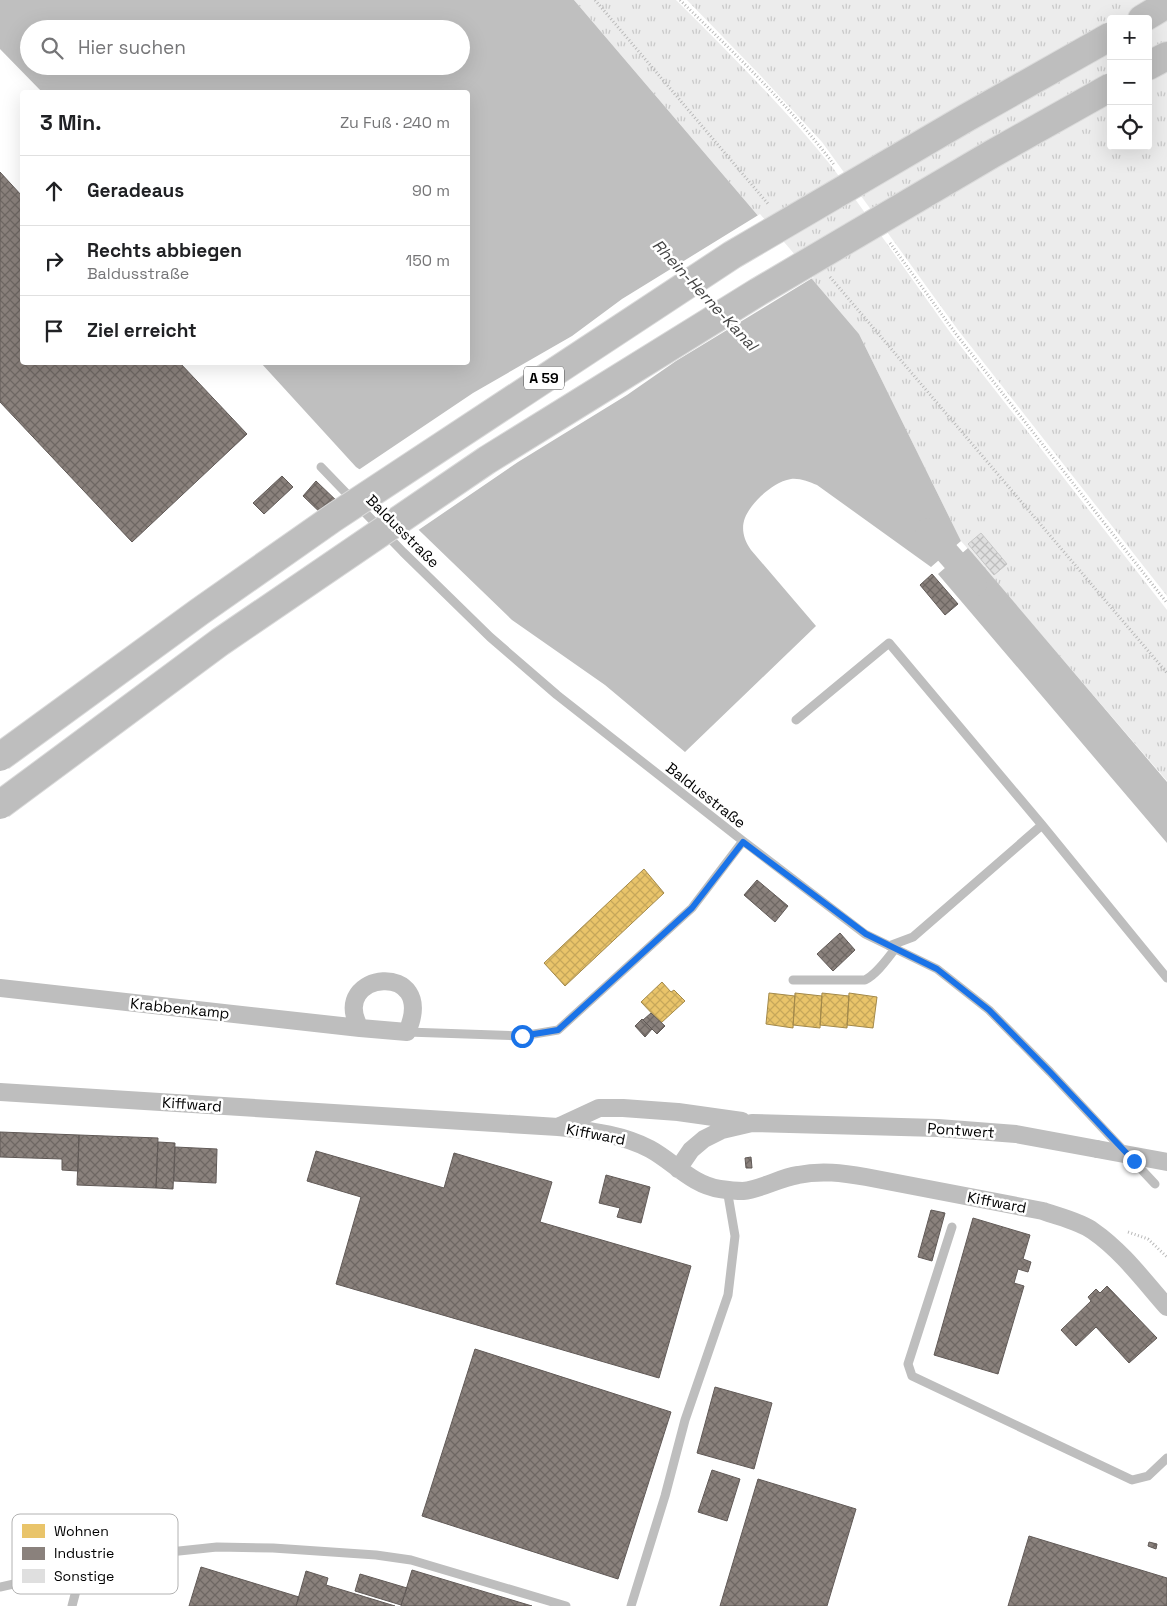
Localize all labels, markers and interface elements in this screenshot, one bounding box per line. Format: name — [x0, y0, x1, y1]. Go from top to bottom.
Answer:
map controls — [1107, 15, 1152, 150]
button: + — [1107, 15, 1152, 60]
search box — [20, 20, 470, 75]
icon: search — [38, 34, 66, 62]
text: Hier suchen — [78, 35, 186, 60]
button: − — [1107, 60, 1152, 105]
button: locate — [1107, 105, 1152, 150]
text: 3 Min. — [40, 109, 101, 136]
text: Zu Fuß · 240 m — [340, 112, 450, 133]
icon: ahead — [40, 177, 68, 205]
text: Geradeaus — [87, 178, 184, 203]
text: 90 m — [412, 180, 450, 201]
water label: Rhein-Herne-Kanal — [648, 235, 763, 357]
text: Rechts abbiegen — [87, 238, 242, 263]
icon: right — [40, 247, 68, 275]
text: 150 m — [406, 250, 450, 271]
text: Baldusstraße — [87, 263, 189, 284]
icon: arrive — [40, 317, 68, 345]
text: Ziel erreicht — [87, 318, 197, 343]
road number: A 59 — [524, 366, 564, 389]
street label: Baldusstraße — [362, 490, 444, 572]
street label: Baldusstraße — [662, 758, 750, 832]
street label: Krabbenkamp — [129, 993, 231, 1023]
route start — [511, 1025, 534, 1048]
street label: Kiffward — [161, 1092, 223, 1116]
street label: Pontwert — [927, 1118, 995, 1142]
street label: Kiffward — [565, 1119, 627, 1149]
route end — [1123, 1150, 1146, 1173]
street label: Kiffward — [966, 1187, 1028, 1217]
legend — [12, 1514, 178, 1594]
text: Wohnen — [54, 1522, 109, 1540]
text: Industrie — [54, 1544, 114, 1562]
text: Sonstige — [54, 1567, 114, 1585]

